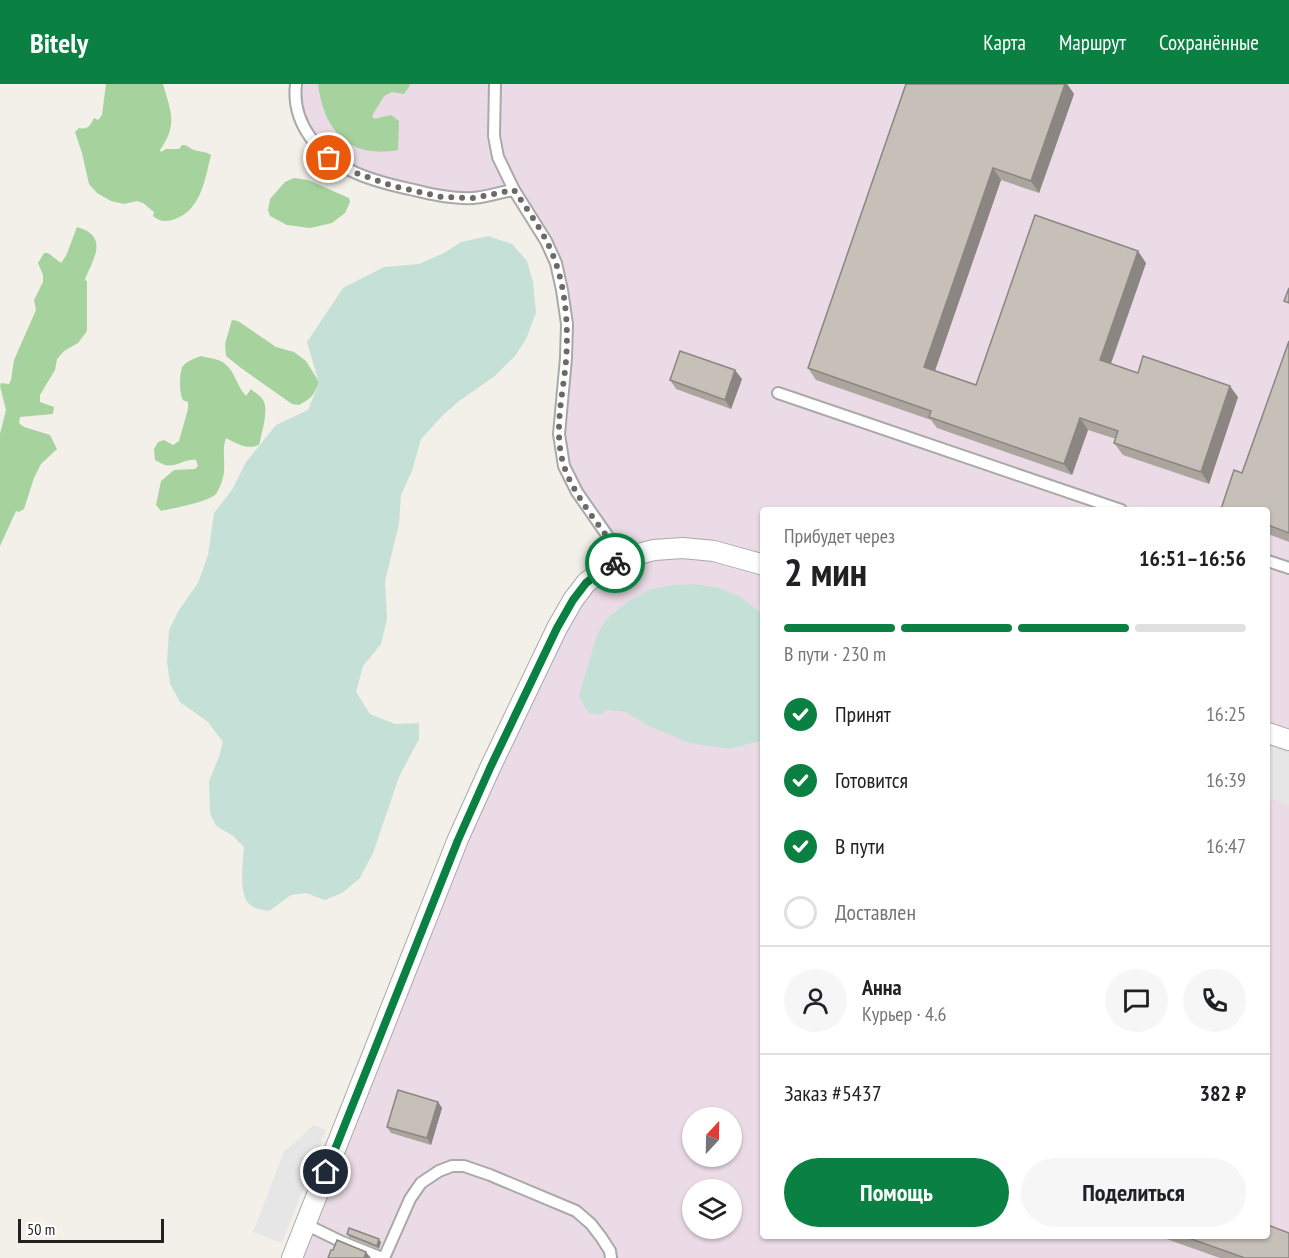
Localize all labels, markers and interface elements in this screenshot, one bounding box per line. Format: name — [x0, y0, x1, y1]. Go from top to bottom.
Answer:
text: Bitely — [30, 24, 88, 61]
text: Карта — [983, 29, 1026, 56]
text: Маршрут — [1059, 29, 1126, 56]
text: Сохранённые — [1159, 29, 1259, 56]
pin — [303, 132, 354, 183]
icon: bag — [312, 141, 345, 174]
text: Прибудет через — [784, 523, 895, 549]
courier — [585, 533, 645, 593]
text: 16:51–16:56 — [1139, 544, 1246, 572]
text: 2 мин — [784, 546, 867, 597]
icon: bike — [599, 547, 632, 580]
text: В пути · 230 m — [784, 641, 886, 667]
icon: check — [784, 698, 817, 731]
text: Принят — [835, 700, 891, 728]
text: 16:25 — [1206, 701, 1246, 727]
icon: check — [784, 764, 817, 797]
text: Готовится — [835, 766, 908, 794]
text: 16:39 — [1206, 767, 1246, 793]
icon: check — [784, 830, 817, 863]
text: В пути — [835, 832, 885, 860]
text: 16:47 — [1206, 833, 1246, 859]
text: Доставлен — [835, 898, 916, 926]
button: person — [784, 969, 847, 1032]
button: chat — [1105, 969, 1168, 1032]
button: phone — [1183, 969, 1246, 1032]
text: Анна — [862, 973, 902, 1001]
text: Курьер · 4.6 — [862, 1001, 947, 1027]
text: Заказ #5437 — [784, 1079, 882, 1107]
text: 382 ₽ — [1199, 1079, 1246, 1107]
north arrow — [682, 1107, 742, 1167]
map controls — [682, 1107, 742, 1239]
pin — [300, 1146, 351, 1197]
icon: home — [309, 1155, 342, 1188]
button: Помощь — [784, 1158, 1009, 1227]
button: Поделиться — [1021, 1158, 1246, 1227]
button: layers — [682, 1179, 742, 1239]
scale bar — [18, 1216, 164, 1244]
text: 50 m — [27, 1219, 55, 1239]

